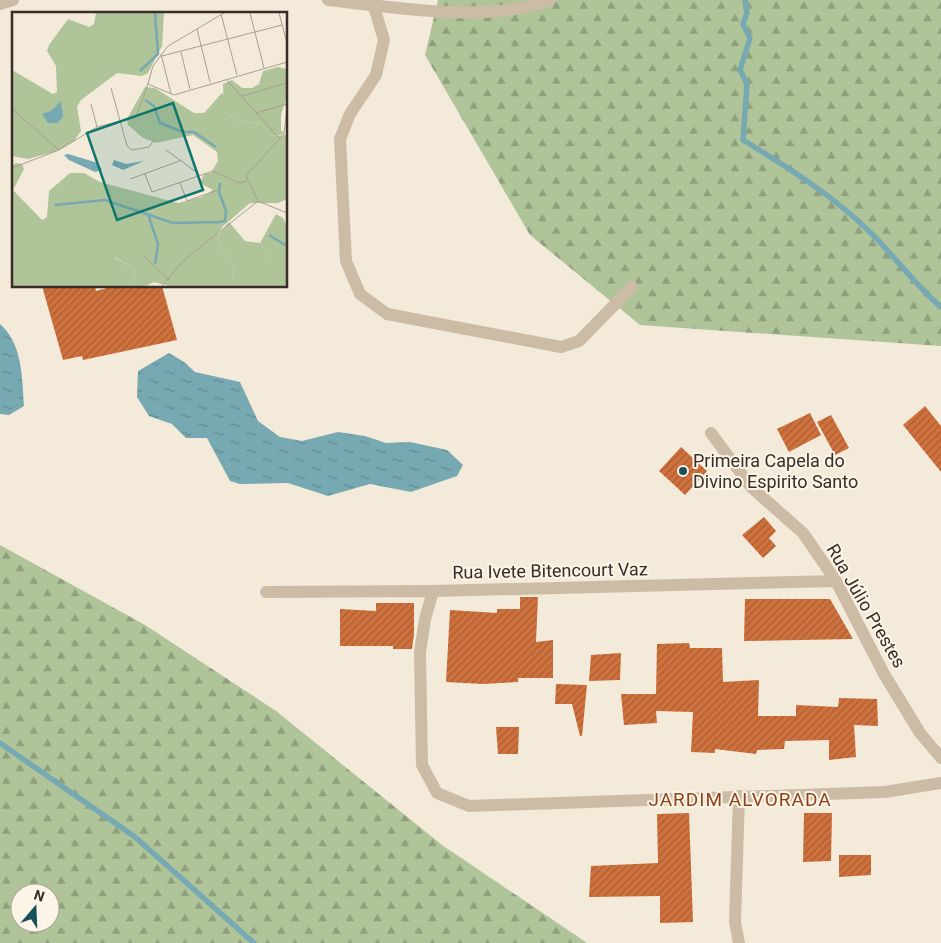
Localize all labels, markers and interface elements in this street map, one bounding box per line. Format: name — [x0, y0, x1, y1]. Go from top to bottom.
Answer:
inset map — [12, 12, 288, 288]
place label: Primeira Capela do Divino Espirito Santo — [693, 450, 858, 492]
marker: Primeira Capela do Divino Espirito Santo — [677, 465, 689, 477]
street label: Rua Júlio Prestes — [822, 540, 910, 671]
street label: Rua Ivete Bitencourt Vaz — [452, 558, 648, 583]
district label: JARDIM ALVORADA — [648, 788, 832, 811]
north arrow — [10, 883, 60, 933]
text: N — [32, 887, 47, 905]

